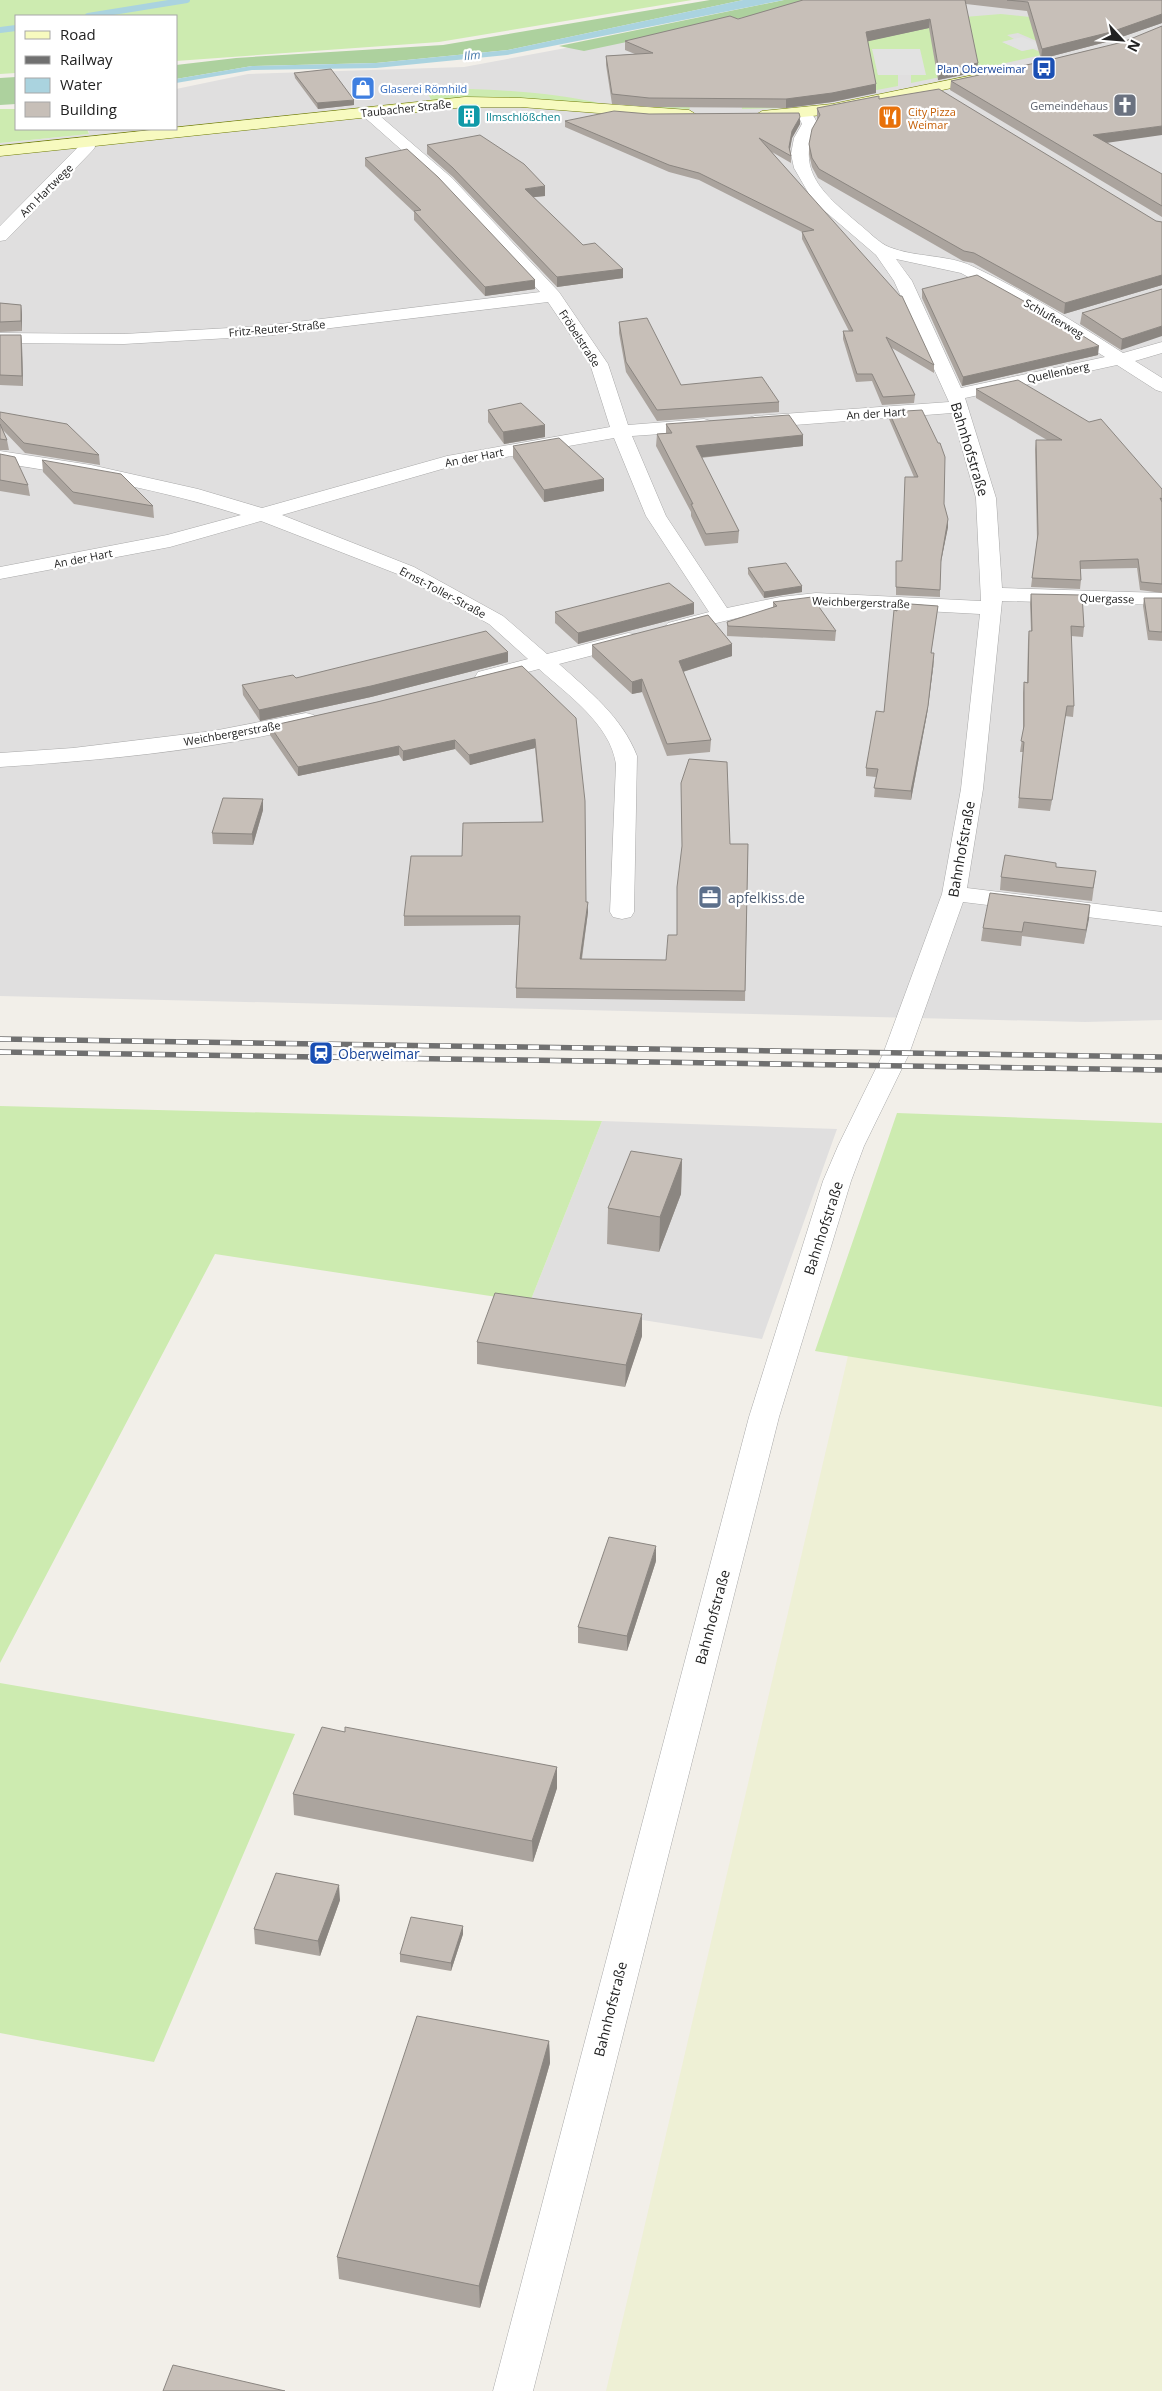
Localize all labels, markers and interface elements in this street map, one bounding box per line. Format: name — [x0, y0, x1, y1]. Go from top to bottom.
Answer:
legend — [15, 15, 178, 130]
north arrow — [1097, 15, 1147, 65]
text: Road — [60, 24, 96, 44]
text: N — [1123, 37, 1145, 55]
water label: Ilm — [463, 46, 481, 64]
text: Railway — [60, 49, 113, 69]
bus stop icon: Plan Oberweimar — [1031, 55, 1057, 81]
place label: Plan Oberweimar — [937, 61, 1026, 76]
text: Water — [60, 74, 102, 94]
shop icon: Glaserei Römhild — [350, 75, 376, 101]
place label: Glaserei Römhild — [380, 81, 467, 96]
church icon: Gemeindehaus — [1112, 92, 1138, 118]
street label: Taubacher Straße — [360, 96, 452, 120]
place label: Gemeindehaus — [1030, 98, 1108, 113]
text: Building — [60, 99, 117, 119]
building icon: Ilmschlößchen — [456, 103, 482, 129]
restaurant icon: City Pizza Weimar — [877, 104, 903, 130]
place label: City Pizza Weimar — [908, 104, 956, 132]
place label: Ilmschlößchen — [486, 109, 560, 124]
street label: Am Hartwege — [16, 160, 76, 220]
street label: Schlufterweg — [1021, 295, 1087, 341]
street label: Fröbelstraße — [556, 307, 604, 369]
street label: Fritz-Reuter-Straße — [228, 316, 326, 340]
street label: Quellenberg — [1025, 358, 1091, 386]
street label: Bahnhofstraße — [947, 400, 993, 499]
street label: An der Hart — [846, 403, 906, 423]
street label: An der Hart — [443, 444, 505, 470]
street label: An der Hart — [52, 545, 114, 571]
street label: Ernst-Toller-Straße — [397, 563, 489, 621]
street label: Quergasse — [1079, 590, 1135, 606]
street label: Weichbergerstraße — [812, 593, 910, 611]
street label: Weichbergerstraße — [182, 717, 282, 749]
street label: Bahnhofstraße — [943, 799, 979, 899]
office icon: apfelkiss.de — [697, 884, 723, 910]
place label: apfelkiss.de — [728, 888, 805, 907]
station icon: Oberweimar — [308, 1040, 334, 1066]
place label: Oberweimar — [338, 1044, 420, 1063]
street label: Bahnhofstraße — [799, 1179, 847, 1277]
street label: Bahnhofstraße — [690, 1567, 734, 1667]
street label: Bahnhofstraße — [589, 1959, 631, 2059]

